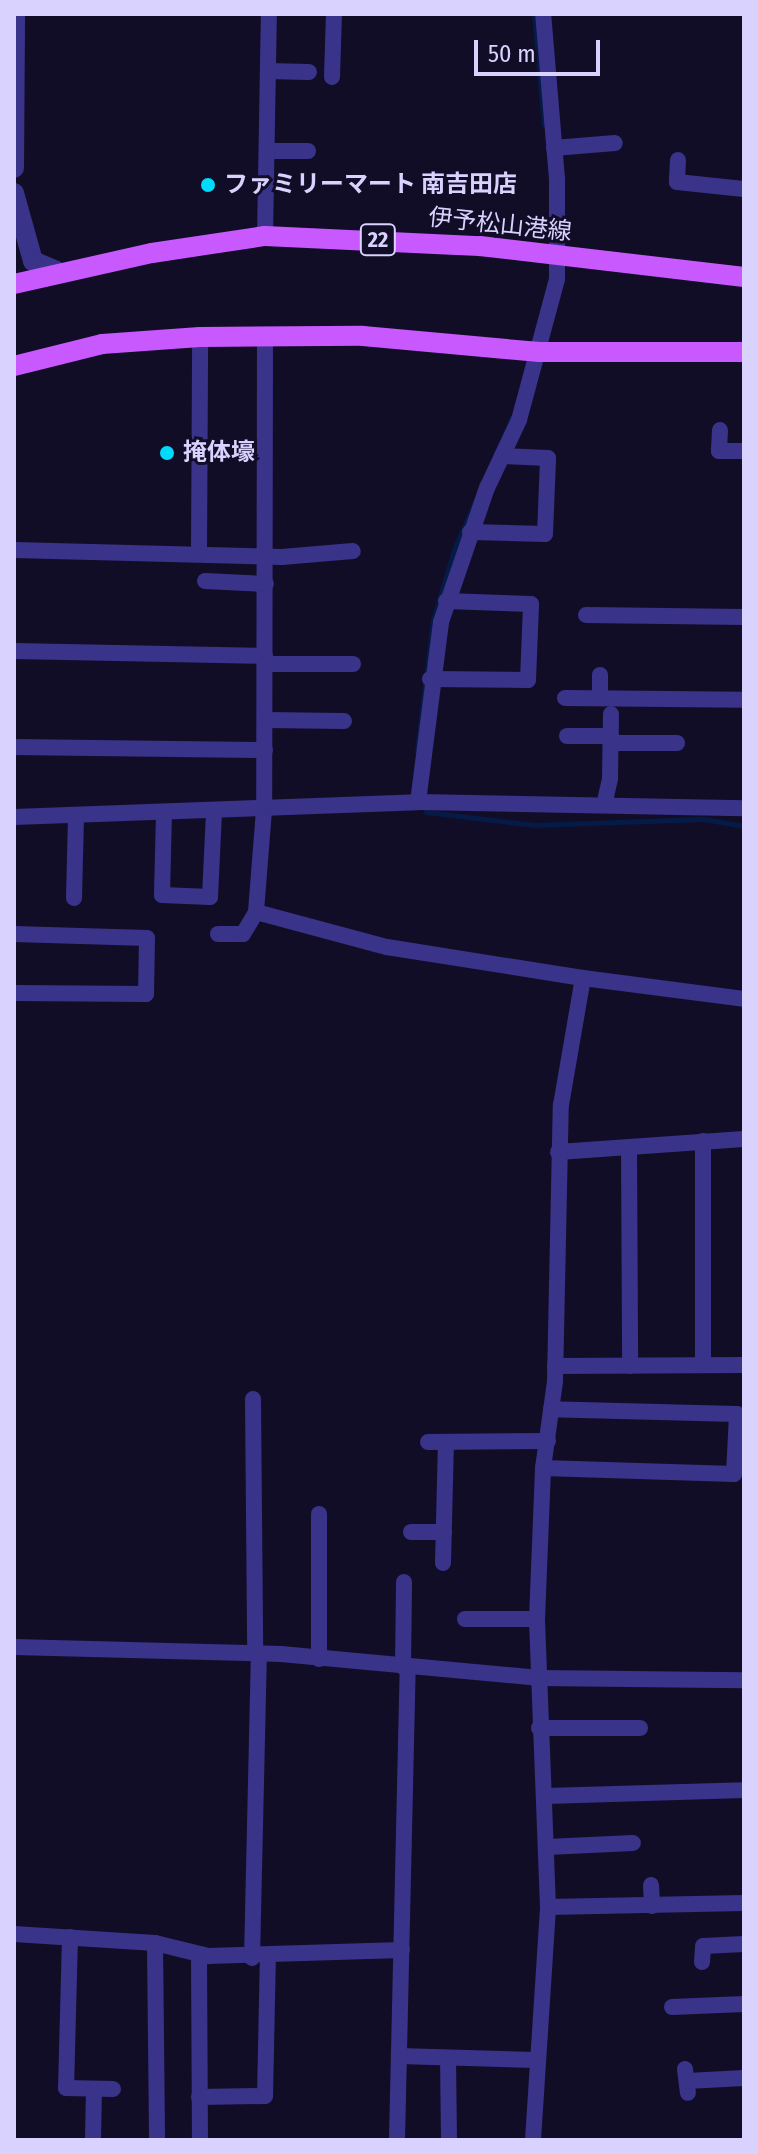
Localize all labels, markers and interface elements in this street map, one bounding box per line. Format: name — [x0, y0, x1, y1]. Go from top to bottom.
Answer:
scale bar — [478, 24, 604, 74]
text: 50 m — [488, 40, 536, 68]
place label: ファミリーマート 南吉田店 — [224, 171, 517, 199]
marker: ファミリーマート 南吉田店 — [199, 176, 217, 194]
street label: 伊予松山港線 — [427, 203, 573, 247]
road number: 22 — [358, 222, 398, 258]
place label: 掩体壕 — [183, 439, 255, 467]
marker: 掩体壕 — [158, 444, 176, 462]

